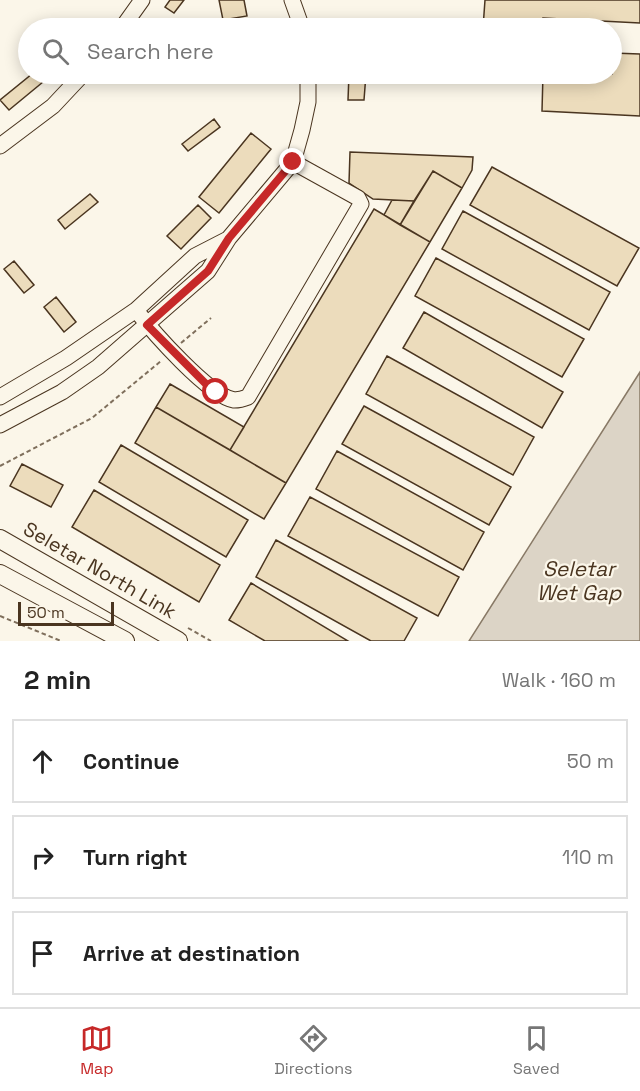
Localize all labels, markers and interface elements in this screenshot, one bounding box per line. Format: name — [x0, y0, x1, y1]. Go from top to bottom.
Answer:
search box — [18, 18, 622, 84]
icon: search — [39, 35, 72, 68]
text: Search here — [87, 37, 214, 65]
route end — [279, 148, 305, 174]
route start — [202, 378, 228, 404]
street label: Seletar North Link — [19, 516, 181, 624]
water label: Seletar Wet Gap — [537, 555, 623, 606]
scale bar — [18, 599, 114, 626]
text: 50 m — [27, 602, 65, 623]
text: 2 min — [24, 663, 91, 697]
text: Walk · 160 m — [502, 667, 616, 693]
icon: ahead — [26, 745, 59, 778]
text: Continue — [83, 747, 179, 775]
text: 50 m — [567, 748, 614, 774]
icon: right — [26, 841, 59, 874]
text: Turn right — [83, 843, 188, 871]
text: 110 m — [562, 844, 614, 870]
icon: arrive — [26, 937, 59, 970]
text: Arrive at destination — [83, 939, 300, 967]
tab: Map — [80, 1022, 114, 1079]
tab: Directions — [274, 1022, 353, 1079]
tab: Saved — [513, 1022, 560, 1079]

